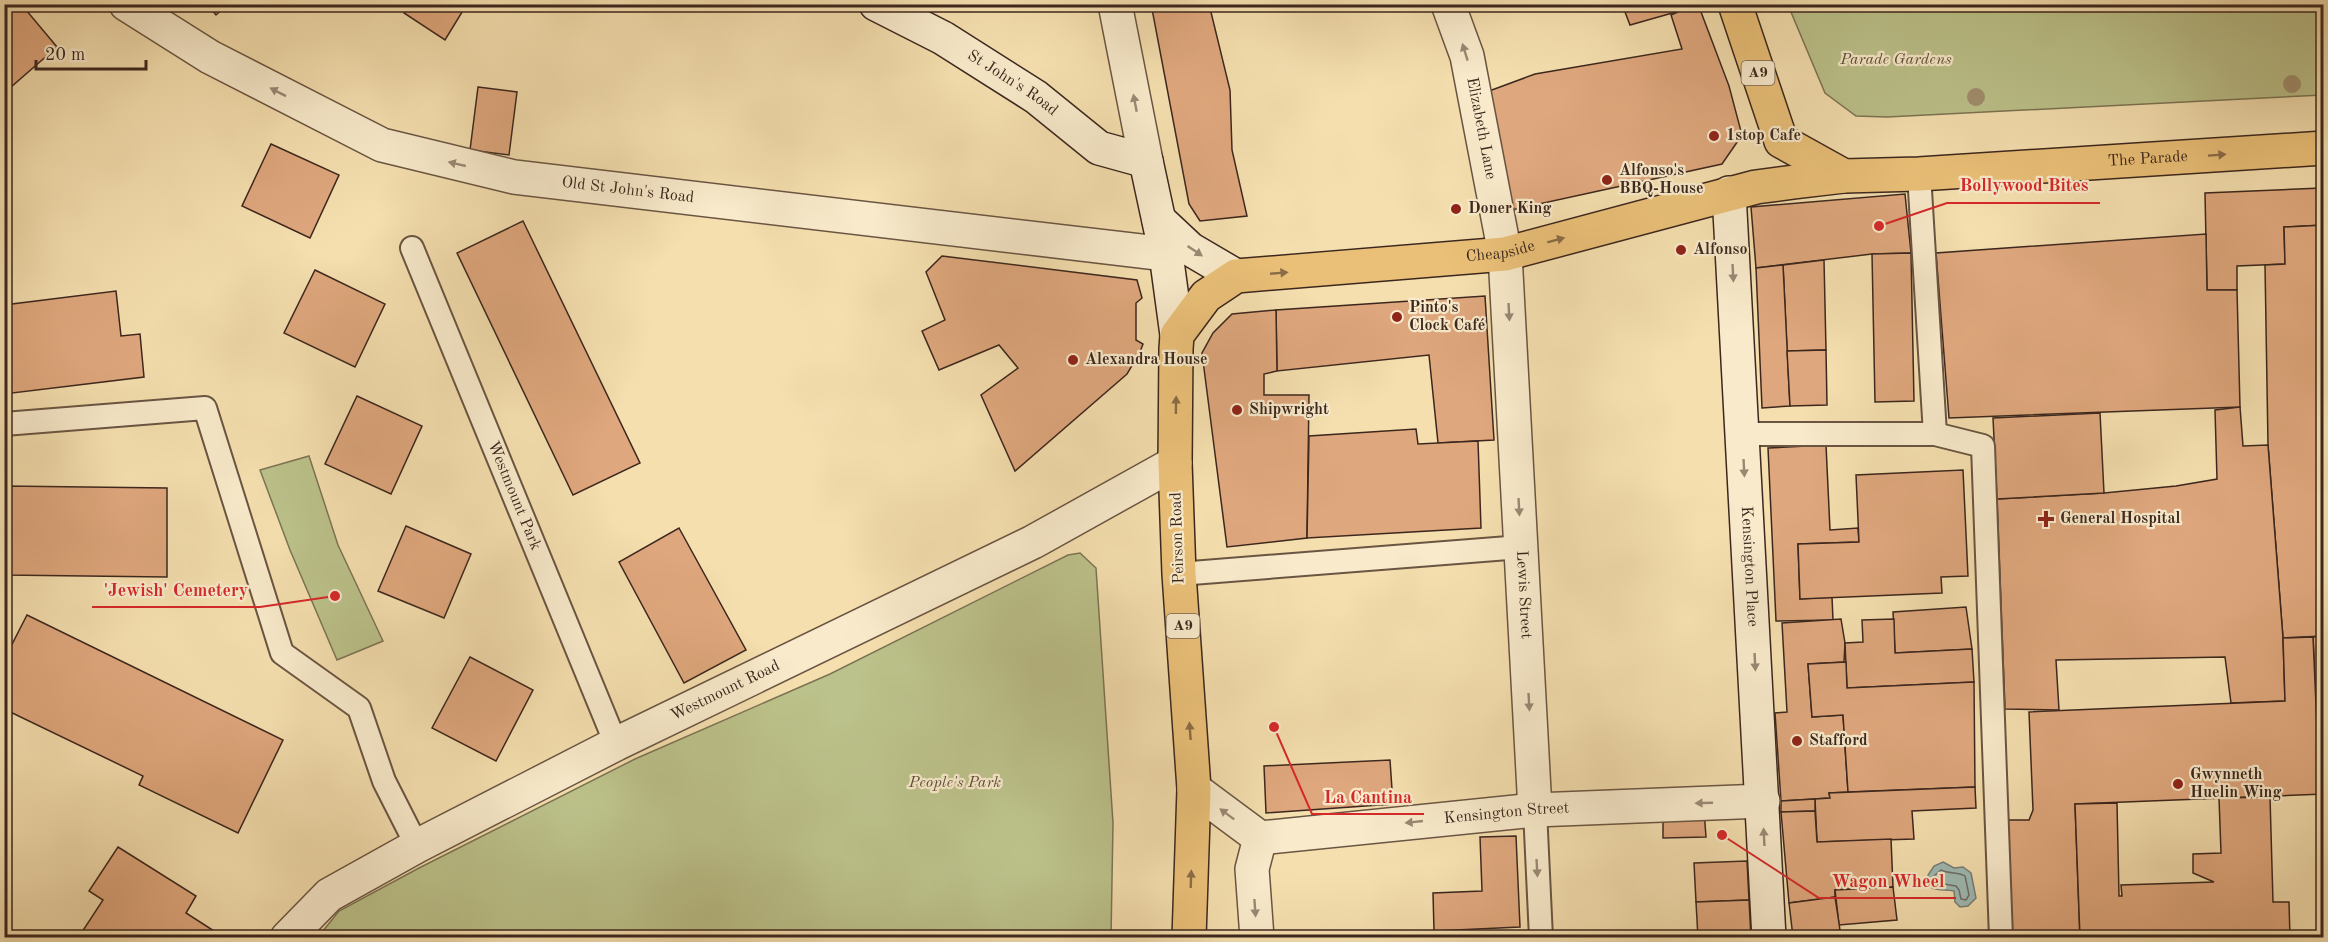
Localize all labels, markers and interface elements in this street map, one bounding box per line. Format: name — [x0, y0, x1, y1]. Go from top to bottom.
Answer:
scale bar — [36, 33, 146, 71]
one-way arrow — [1460, 43, 1469, 61]
text: 20 m — [45, 46, 85, 64]
street label: St John's Road — [964, 48, 1061, 119]
park label: Parade Gardens — [1839, 52, 1952, 68]
road number: A9 — [1742, 61, 1774, 85]
street label: Elizabeth Lane — [1463, 76, 1499, 181]
one-way arrow — [269, 87, 286, 96]
one-way arrow — [1130, 94, 1139, 113]
place label: 1stop Cafe — [1726, 128, 1801, 144]
marker: 1stop Cafe — [1707, 129, 1721, 143]
street label: The Parade — [2107, 149, 2188, 170]
one-way arrow — [2208, 151, 2227, 160]
one-way arrow — [448, 158, 467, 168]
place label: Alfonso's BBQ-House — [1619, 163, 1704, 197]
callout: Bollywood Bites — [1947, 167, 2100, 203]
marker: Alfonso's BBQ-House — [1600, 173, 1614, 187]
street label: Old St John's Road — [561, 175, 695, 206]
text: Bollywood Bites — [1959, 177, 2089, 195]
place label: Doner King — [1468, 201, 1551, 217]
marker: Doner King — [1449, 202, 1463, 216]
one-way arrow — [1547, 235, 1565, 244]
street label: Cheapside — [1465, 238, 1537, 265]
place label: Alfonso — [1693, 242, 1748, 258]
marker: Alfonso — [1674, 243, 1688, 257]
one-way arrow — [1187, 245, 1203, 257]
one-way arrow — [1729, 263, 1738, 282]
one-way arrow — [1270, 268, 1289, 278]
place label: Pinto's Clock Café — [1409, 300, 1485, 334]
one-way arrow — [1504, 303, 1513, 322]
marker: Pinto's Clock Café — [1390, 310, 1404, 324]
place label: Alexandra House — [1085, 352, 1208, 368]
marker: Alexandra House — [1066, 353, 1080, 367]
one-way arrow — [1171, 395, 1181, 414]
place label: Shipwright — [1249, 402, 1329, 418]
marker: Shipwright — [1230, 403, 1244, 417]
street label: Westmount Park — [484, 439, 543, 553]
one-way arrow — [1740, 458, 1749, 477]
street label: Peirson Road — [1168, 492, 1188, 584]
one-way arrow — [1514, 497, 1523, 516]
street label: Kensington Place — [1738, 506, 1760, 627]
marker: General Hospital — [2037, 510, 2055, 528]
place label: General Hospital — [2060, 511, 2181, 527]
street label: Lewis Street — [1513, 550, 1534, 640]
callout: 'Jewish' Cemetery — [92, 571, 260, 607]
text: 'Jewish' Cemetery — [104, 582, 248, 600]
road number: A9 — [1166, 614, 1200, 638]
one-way arrow — [1750, 653, 1760, 672]
street label: Westmount Road — [668, 658, 782, 724]
one-way arrow — [1524, 692, 1533, 711]
one-way arrow — [1185, 721, 1195, 740]
place label: Stafford — [1809, 733, 1868, 749]
marker: Stafford — [1790, 734, 1804, 748]
place label: Gwynneth Huelin Wing — [2190, 767, 2281, 801]
park label: People's Park — [908, 775, 1001, 791]
marker: Gwynneth Huelin Wing — [2171, 777, 2185, 791]
callout: La Cantina — [1312, 778, 1424, 814]
text: La Cantina — [1324, 789, 1412, 807]
one-way arrow — [1695, 799, 1714, 808]
street label: Kensington Street — [1443, 801, 1570, 827]
one-way arrow — [1219, 807, 1235, 820]
one-way arrow — [1404, 817, 1423, 827]
one-way arrow — [1760, 828, 1769, 847]
one-way arrow — [1533, 859, 1542, 878]
callout: Wagon Wheel — [1819, 862, 1956, 898]
one-way arrow — [1186, 870, 1195, 889]
text: Wagon Wheel — [1832, 873, 1945, 891]
one-way arrow — [1250, 899, 1259, 918]

